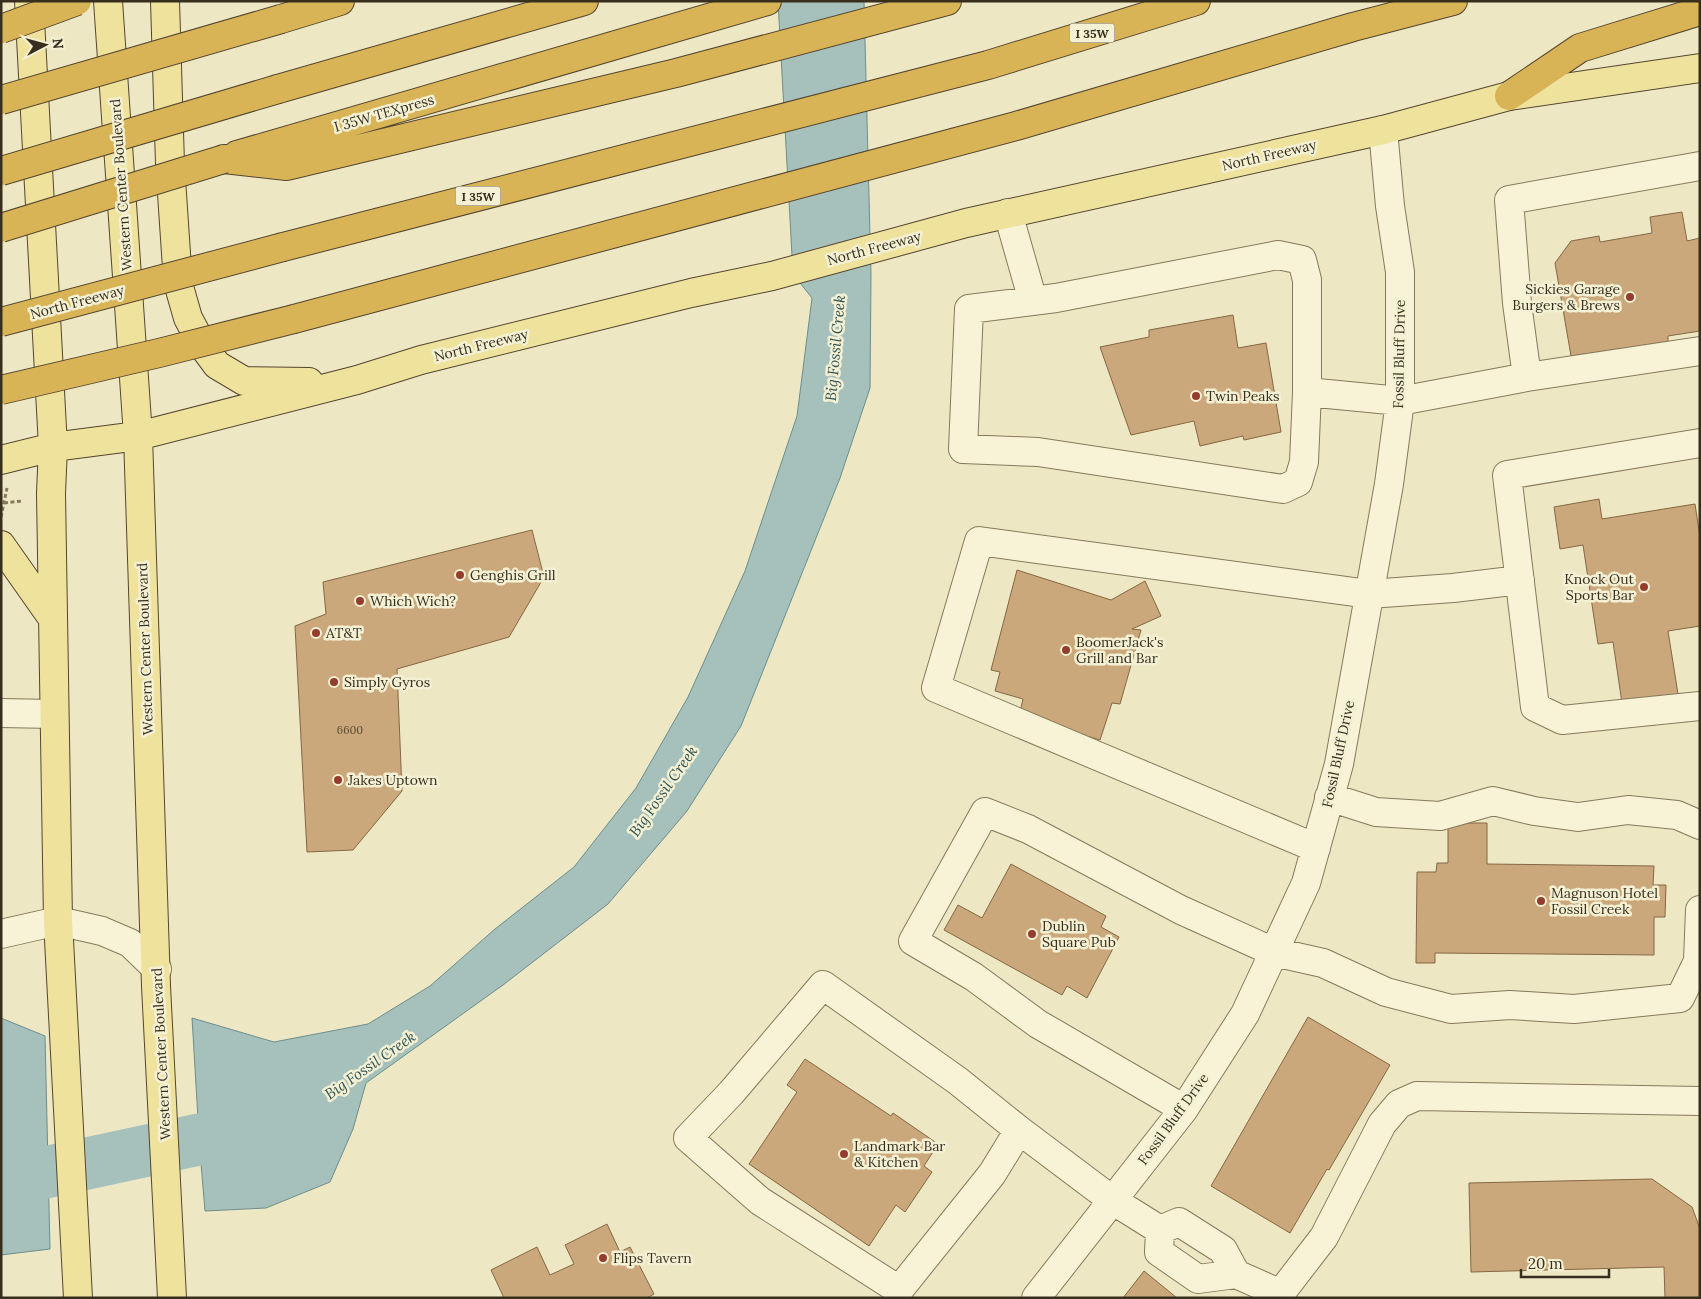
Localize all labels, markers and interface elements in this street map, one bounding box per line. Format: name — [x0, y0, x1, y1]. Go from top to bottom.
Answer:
north arrow — [20, 20, 70, 70]
road number: I 35W — [1070, 23, 1114, 42]
text: N — [48, 37, 67, 50]
street label: I 35W TEXpress — [332, 90, 436, 136]
street label: Western Center Boulevard — [106, 98, 136, 272]
street label: North Freeway — [1220, 135, 1319, 175]
road number: I 35W — [456, 187, 500, 206]
street label: North Freeway — [825, 227, 923, 269]
place label: Sickies Garage Burgers & Brews — [1512, 280, 1620, 314]
street label: North Freeway — [28, 281, 126, 323]
marker: Sickies Garage Burgers & Brews — [1624, 291, 1636, 303]
water label: Big Fossil Creek — [821, 294, 849, 402]
street label: Fossil Bluff Drive — [1389, 299, 1409, 409]
street label: North Freeway — [432, 324, 531, 365]
place label: Twin Peaks — [1206, 387, 1279, 405]
marker: Twin Peaks — [1190, 390, 1202, 402]
street label: Western Center Boulevard — [133, 563, 157, 735]
place label: Genghis Grill — [470, 566, 556, 584]
marker: Genghis Grill — [454, 569, 466, 581]
place label: Knock Out Sports Bar — [1564, 570, 1635, 604]
marker: Knock Out Sports Bar — [1638, 581, 1650, 593]
place label: Which Wich? — [370, 592, 456, 610]
marker: Which Wich? — [354, 595, 366, 607]
place label: AT&T — [325, 624, 362, 642]
marker: AT&T — [310, 627, 322, 639]
place label: BoomerJack's Grill and Bar — [1076, 633, 1164, 667]
marker: BoomerJack's Grill and Bar — [1060, 644, 1072, 656]
place label: Simply Gyros — [344, 673, 430, 691]
marker: Simply Gyros — [328, 676, 340, 688]
street label: Fossil Bluff Drive — [1318, 698, 1358, 809]
house number: 6600 — [337, 723, 363, 737]
water label: Big Fossil Creek — [625, 742, 701, 840]
place label: Jakes Uptown — [347, 771, 438, 789]
marker: Jakes Uptown — [332, 774, 344, 786]
place label: Magnuson Hotel Fossil Creek — [1551, 884, 1658, 918]
marker: Magnuson Hotel Fossil Creek — [1535, 895, 1547, 907]
place label: Dublin Square Pub — [1042, 917, 1116, 951]
marker: Dublin Square Pub — [1026, 928, 1038, 940]
street label: Western Center Boulevard — [148, 968, 174, 1140]
water label: Big Fossil Creek — [321, 1027, 419, 1103]
street label: Fossil Bluff Drive — [1134, 1069, 1213, 1168]
place label: Landmark Bar & Kitchen — [854, 1137, 945, 1171]
marker: Landmark Bar & Kitchen — [838, 1148, 850, 1160]
scale bar — [1521, 1246, 1608, 1278]
place label: Flips Tavern — [613, 1249, 692, 1267]
marker: Flips Tavern — [597, 1252, 609, 1264]
text: 20 m — [1528, 1254, 1563, 1273]

